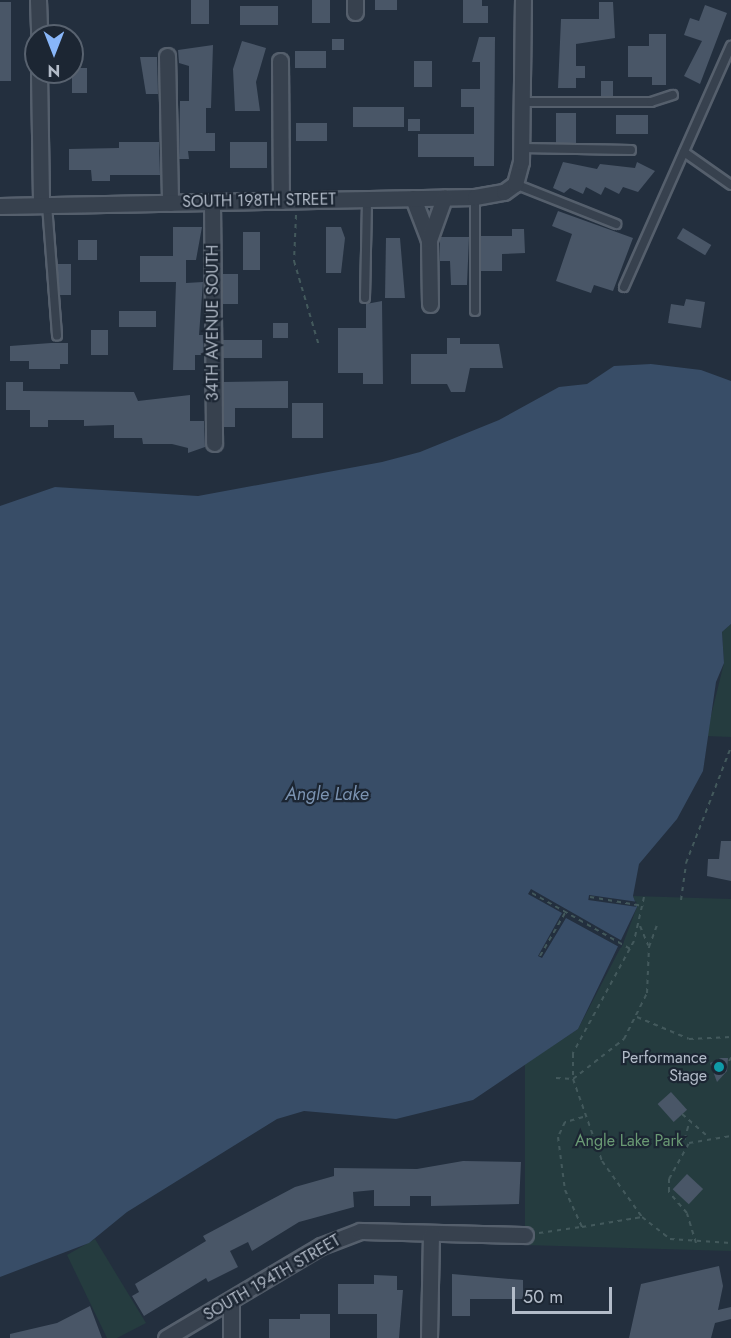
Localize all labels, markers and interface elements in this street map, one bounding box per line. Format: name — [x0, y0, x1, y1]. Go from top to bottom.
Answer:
north arrow — [24, 24, 84, 84]
text: N — [48, 59, 60, 82]
street label: SOUTH 198TH STREET — [182, 190, 336, 212]
street label: 34TH AVENUE SOUTH — [203, 245, 223, 401]
water label: Angle Lake — [285, 783, 369, 805]
place label: Performance Stage — [622, 1048, 707, 1086]
marker: Performance Stage — [712, 1060, 726, 1074]
park label: Angle Lake Park — [575, 1131, 683, 1151]
street label: SOUTH 194TH STREET — [200, 1231, 344, 1325]
scale bar — [515, 1275, 616, 1313]
text: 50 m — [523, 1284, 563, 1310]

